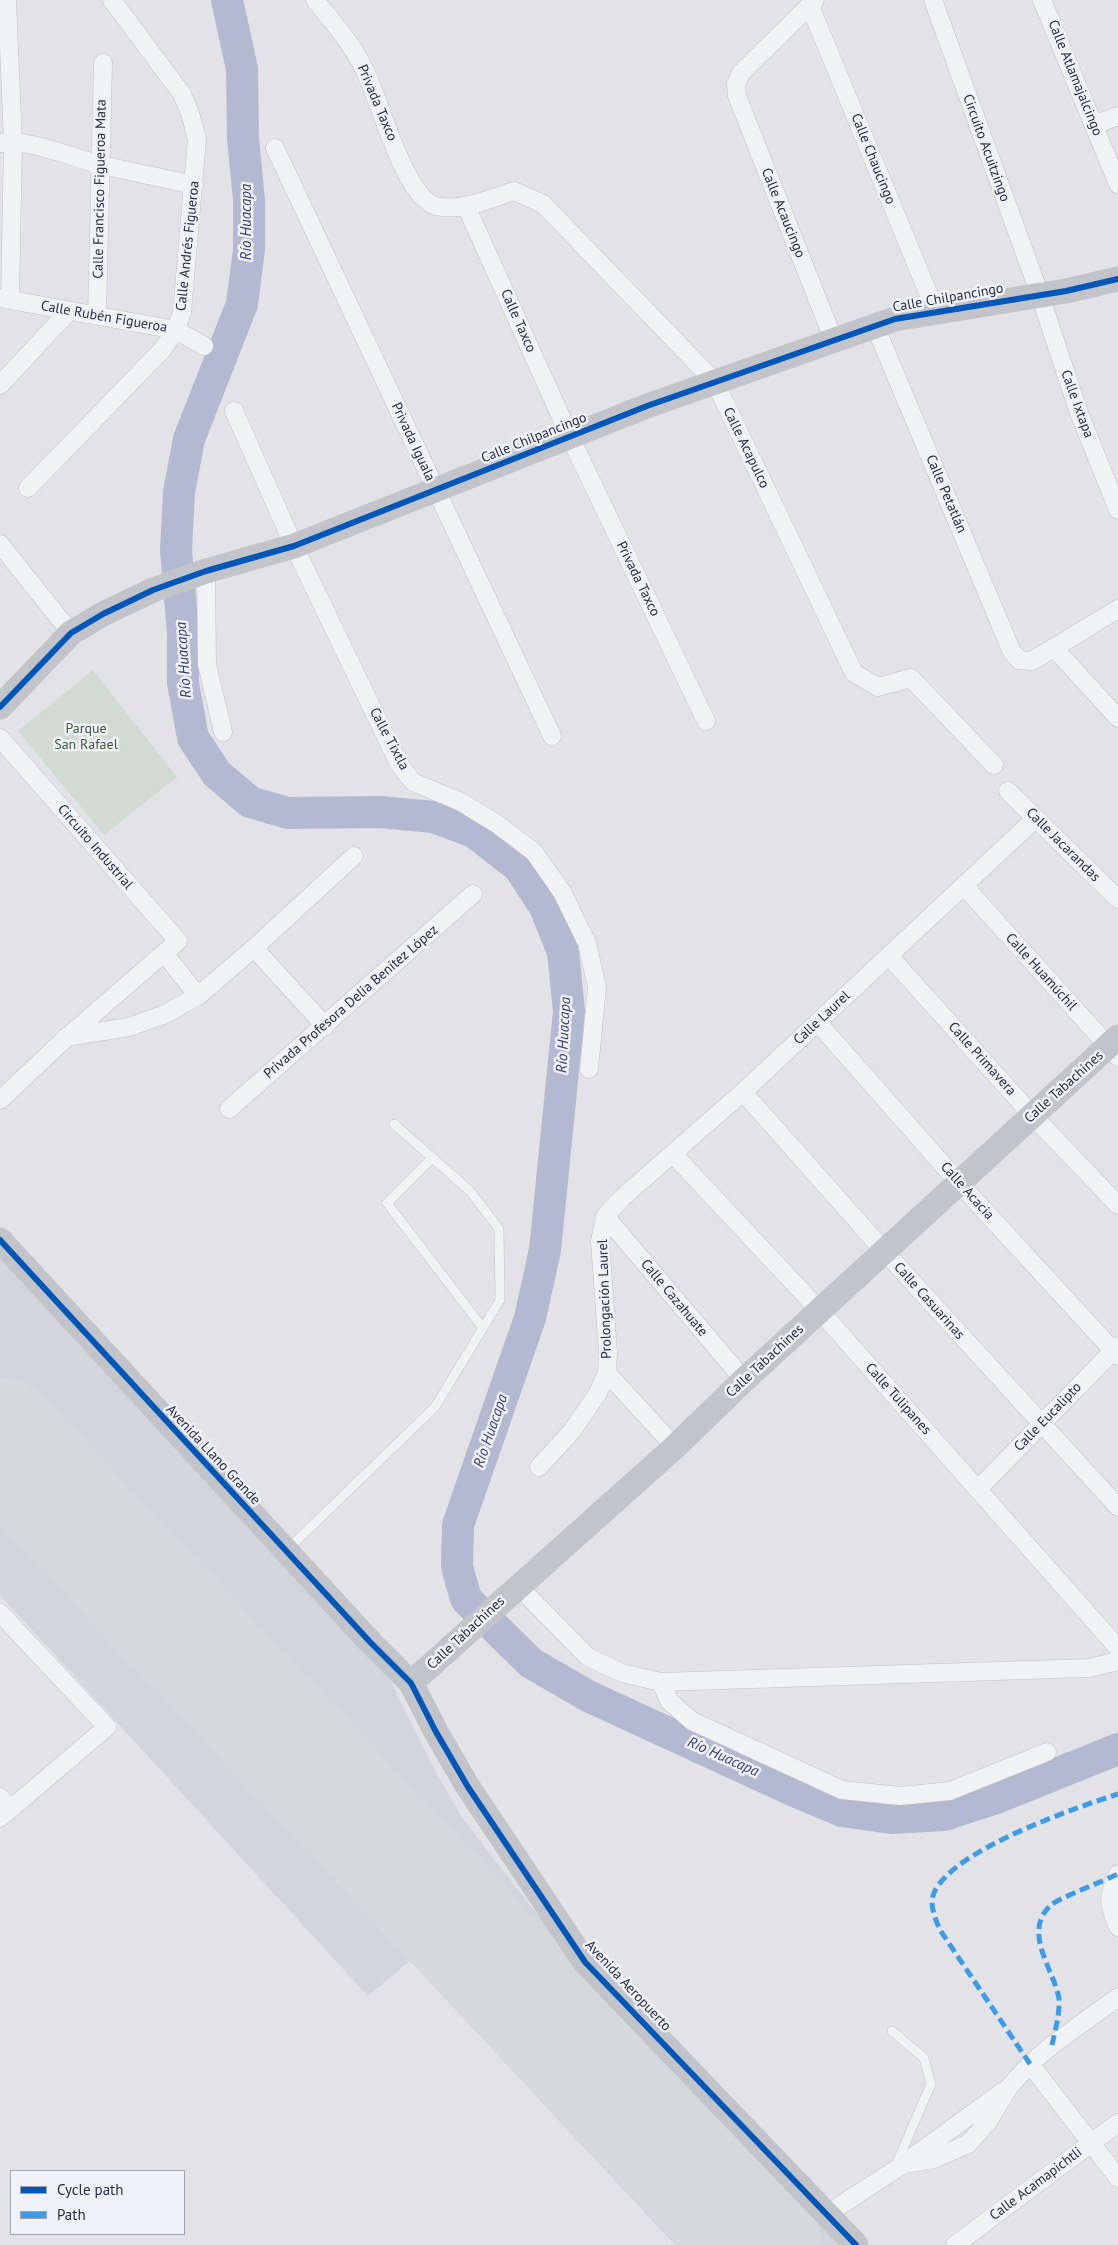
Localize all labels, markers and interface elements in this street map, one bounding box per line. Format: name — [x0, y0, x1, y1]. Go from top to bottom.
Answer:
street label: Calle Atlamajalcingo — [1044, 18, 1106, 138]
street label: Privada Taxco — [353, 62, 401, 144]
street label: Circuito Acuitzingo — [959, 92, 1013, 204]
street label: Calle Francisco Figueroa Mata — [90, 99, 110, 279]
street label: Calle Chaucingo — [847, 111, 899, 207]
street label: Calle Acaucingo — [757, 166, 809, 260]
street label: Calle Andrés Figueroa — [173, 180, 203, 312]
water label: Río Huacapa — [238, 184, 256, 260]
street label: Calle Chilpancingo — [891, 280, 1005, 316]
street label: Calle Taxco — [497, 287, 539, 355]
street label: Calle Rubén Figueroa — [40, 298, 168, 336]
street label: Calle Ixtapa — [1057, 368, 1097, 440]
street label: Privada Iguala — [387, 400, 439, 484]
street label: Calle Acapulco — [719, 405, 773, 491]
street label: Calle Chilpancingo — [479, 409, 589, 467]
street label: Calle Petatlán — [922, 452, 970, 536]
street label: Privada Taxco — [613, 539, 663, 619]
water label: Río Huacapa — [172, 621, 196, 699]
street label: Calle Tixtla — [366, 705, 412, 773]
park label: Parque San Rafael — [54, 721, 118, 754]
street label: Circuito Industrial — [54, 801, 136, 893]
street label: Calle Jacarandas — [1023, 805, 1103, 885]
street label: Privada Profesora Delia Benítez López — [261, 922, 441, 1082]
street label: Calle Huamúchil — [1002, 930, 1080, 1014]
street label: Calle Laurel — [790, 988, 854, 1048]
water label: Río Huacapa — [553, 996, 575, 1074]
street label: Calle Primavera — [945, 1019, 1019, 1099]
street label: Calle Tabachines — [1021, 1047, 1107, 1127]
street label: Calle Acacia — [937, 1159, 997, 1223]
street label: Prolongación Laurel — [595, 1239, 615, 1359]
street label: Calle Cazahuate — [637, 1256, 711, 1340]
street label: Calle Casuarinas — [890, 1259, 968, 1343]
street label: Calle Tabachines — [723, 1321, 807, 1401]
street label: Calle Tulipanes — [861, 1360, 935, 1438]
street label: Calle Eucalipto — [1011, 1379, 1085, 1455]
water label: Río Huacapa — [470, 1392, 512, 1470]
street label: Avenida Llano Grande — [162, 1401, 264, 1509]
street label: Calle Tabachines — [424, 1593, 508, 1673]
water label: Río Huacapa — [684, 1733, 762, 1781]
street label: Avenida Aeropuerto — [582, 1937, 674, 2035]
street label: Calle Acamapichtli — [987, 2144, 1085, 2224]
legend — [10, 2170, 185, 2235]
text: Cycle path — [57, 2180, 123, 2199]
text: Path — [57, 2205, 86, 2224]

